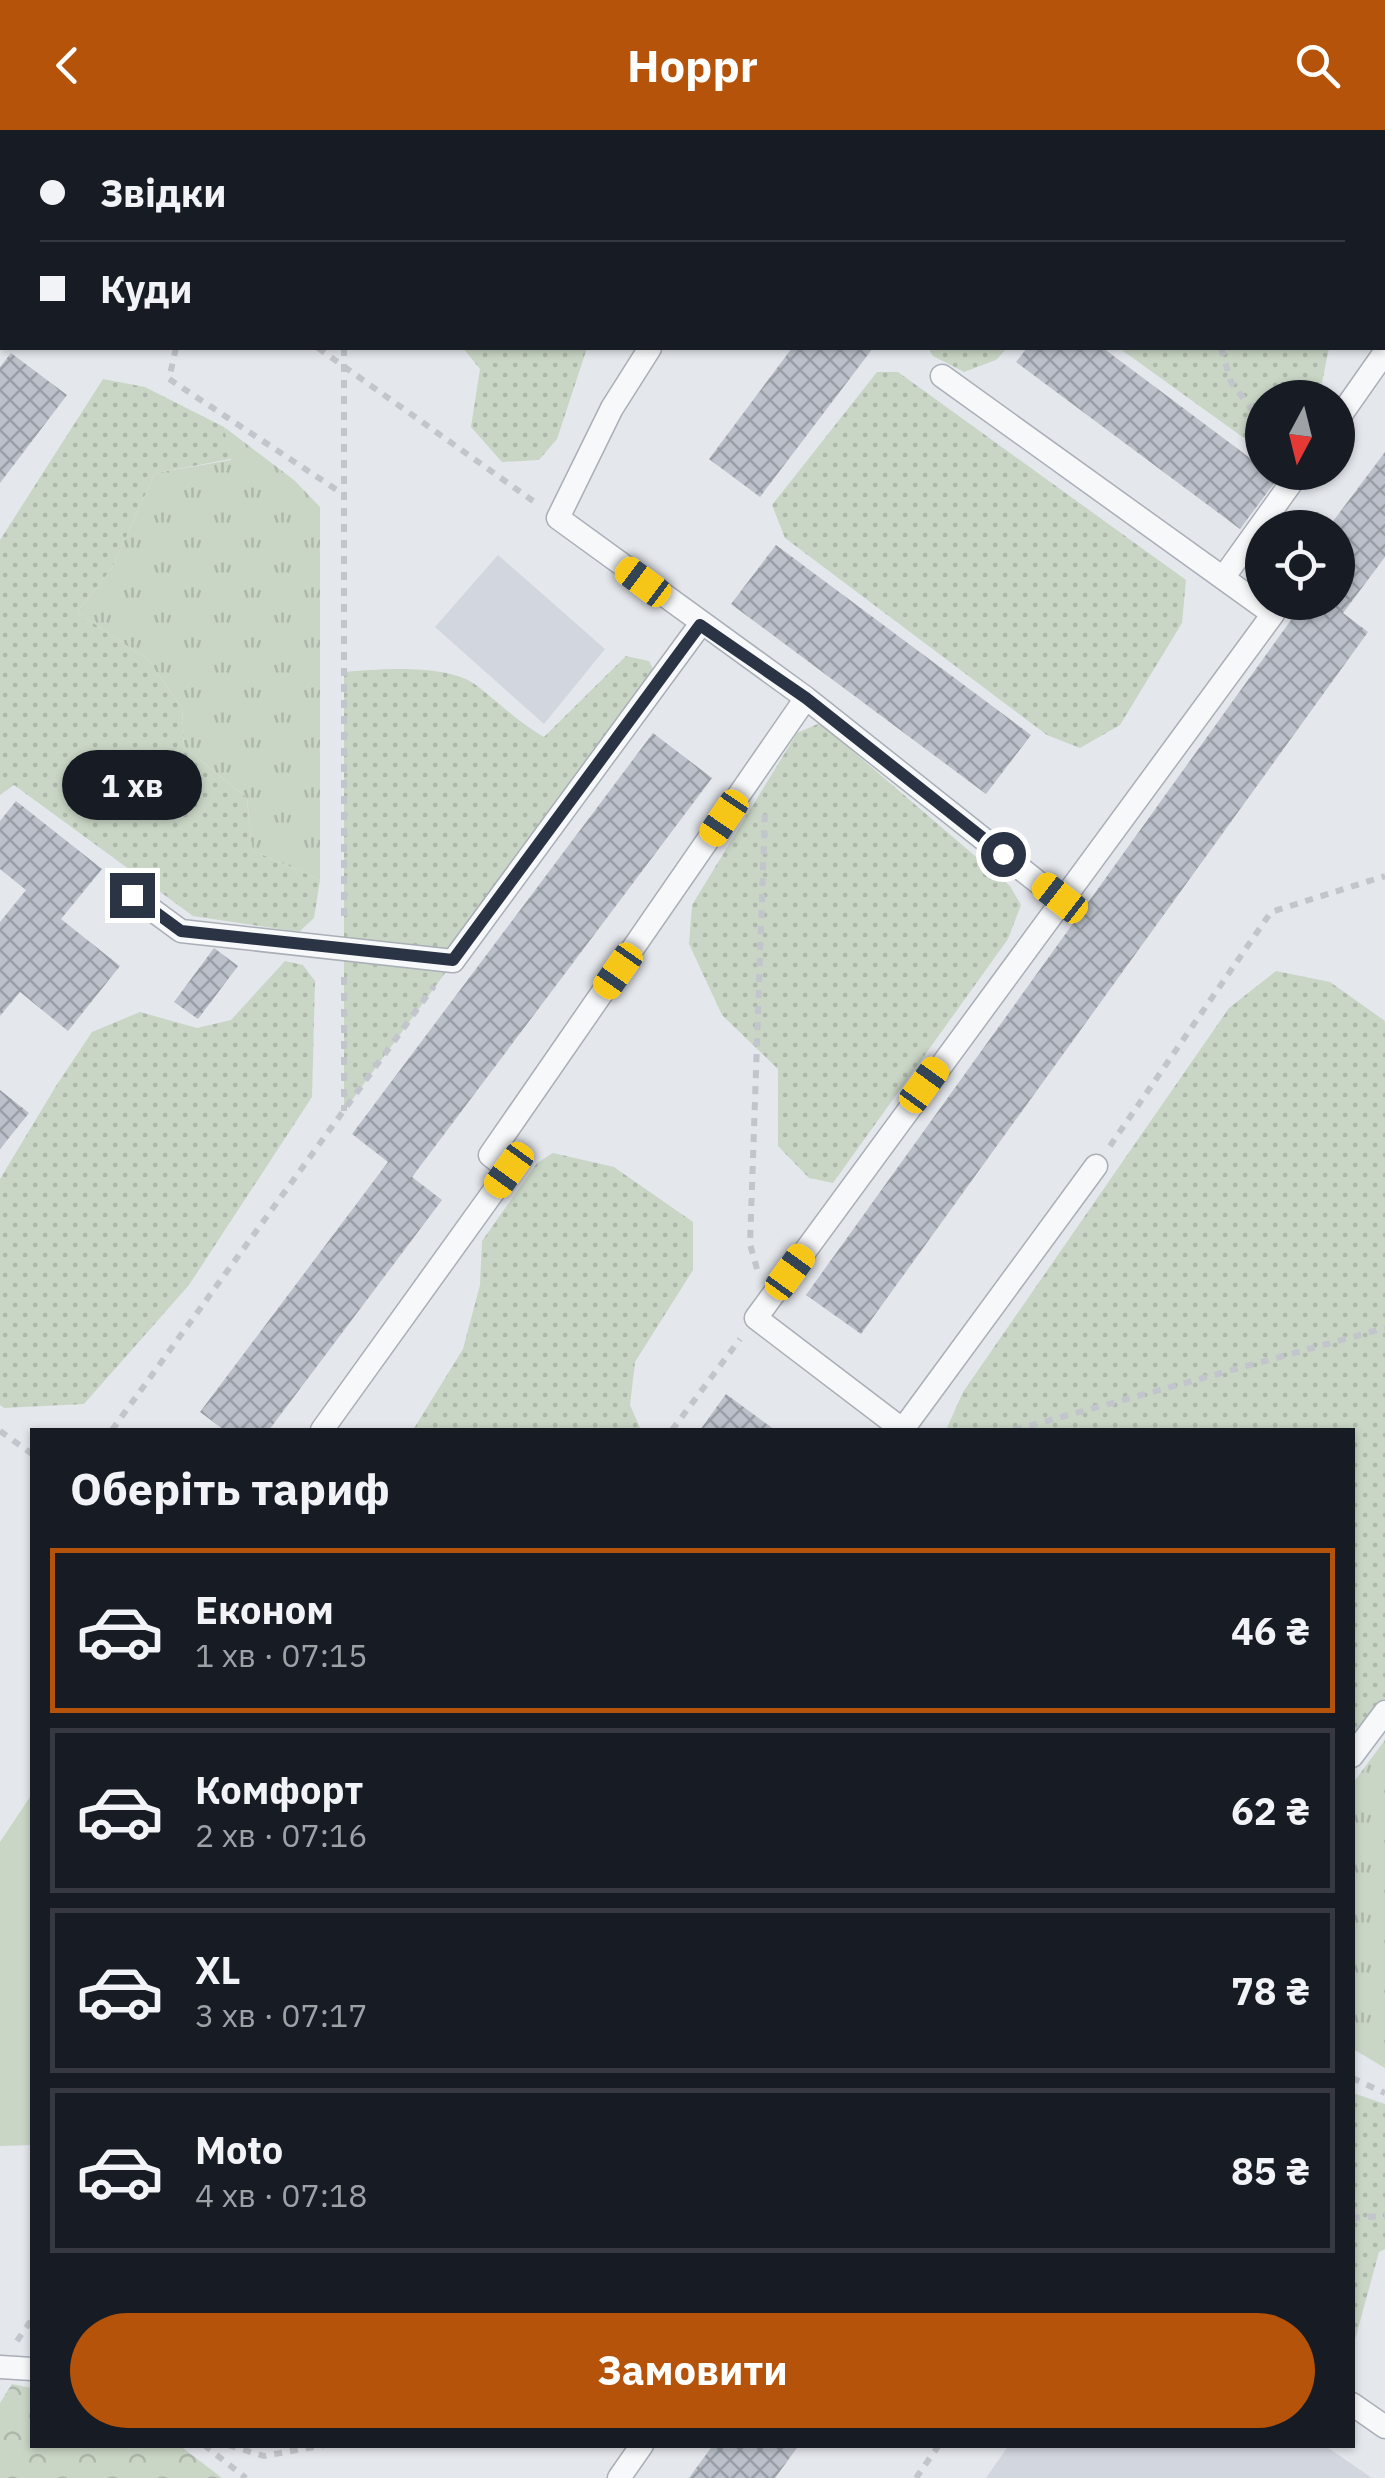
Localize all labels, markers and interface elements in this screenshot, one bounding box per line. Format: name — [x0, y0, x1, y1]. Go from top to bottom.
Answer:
text: Hoppr — [627, 36, 758, 94]
icon: back — [40, 38, 95, 93]
icon: search — [1290, 38, 1345, 93]
text: Звідки — [100, 168, 227, 217]
text: Куди — [100, 264, 193, 313]
north arrow — [1245, 380, 1355, 490]
map controls — [1245, 380, 1355, 620]
button: locate — [1245, 510, 1355, 620]
car — [610, 552, 676, 612]
callout: 1 хв — [62, 750, 202, 820]
text: 1 хв — [100, 764, 164, 806]
car — [695, 785, 753, 851]
route start — [981, 832, 1026, 877]
car — [1027, 868, 1093, 928]
route end — [110, 873, 155, 918]
car — [589, 938, 647, 1004]
car — [894, 1052, 954, 1118]
car — [479, 1137, 539, 1203]
car — [760, 1239, 820, 1305]
text: Оберіть тариф — [70, 1459, 390, 1517]
text: Економ — [195, 1585, 334, 1634]
icon: car — [75, 1586, 165, 1676]
text: 46 ₴ — [1231, 1606, 1310, 1655]
text: 1 хв · 07:15 — [195, 1634, 368, 1676]
text: Комфорт — [195, 1765, 363, 1814]
icon: car — [75, 1766, 165, 1856]
text: 62 ₴ — [1231, 1786, 1310, 1835]
text: 2 хв · 07:16 — [195, 1814, 368, 1856]
text: XL — [195, 1945, 241, 1994]
icon: car — [75, 1946, 165, 2036]
text: 78 ₴ — [1231, 1966, 1310, 2015]
text: 3 хв · 07:17 — [195, 1994, 368, 2036]
text: Moto — [195, 2125, 283, 2174]
icon: car — [75, 2126, 165, 2216]
text: 85 ₴ — [1231, 2146, 1310, 2195]
text: 4 хв · 07:18 — [195, 2174, 368, 2216]
button: Замовити — [70, 2313, 1315, 2428]

